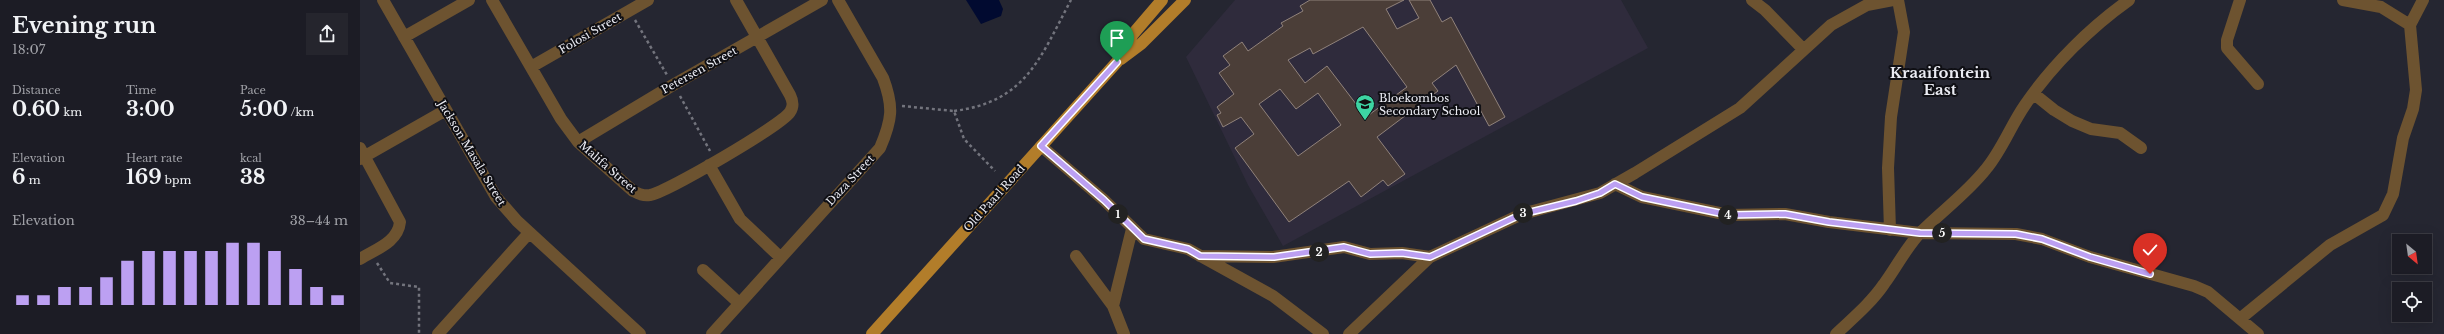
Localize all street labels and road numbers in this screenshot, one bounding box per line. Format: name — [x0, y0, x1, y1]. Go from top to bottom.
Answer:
street label: Folosi Street — [556, 9, 624, 57]
street label: Petersen Street — [659, 43, 740, 97]
street label: Jackson Masala Street — [434, 96, 509, 209]
street label: Malifa Street — [576, 138, 640, 197]
street label: Daza Street — [823, 151, 878, 208]
street label: Old Paarl Road — [960, 161, 1028, 234]

